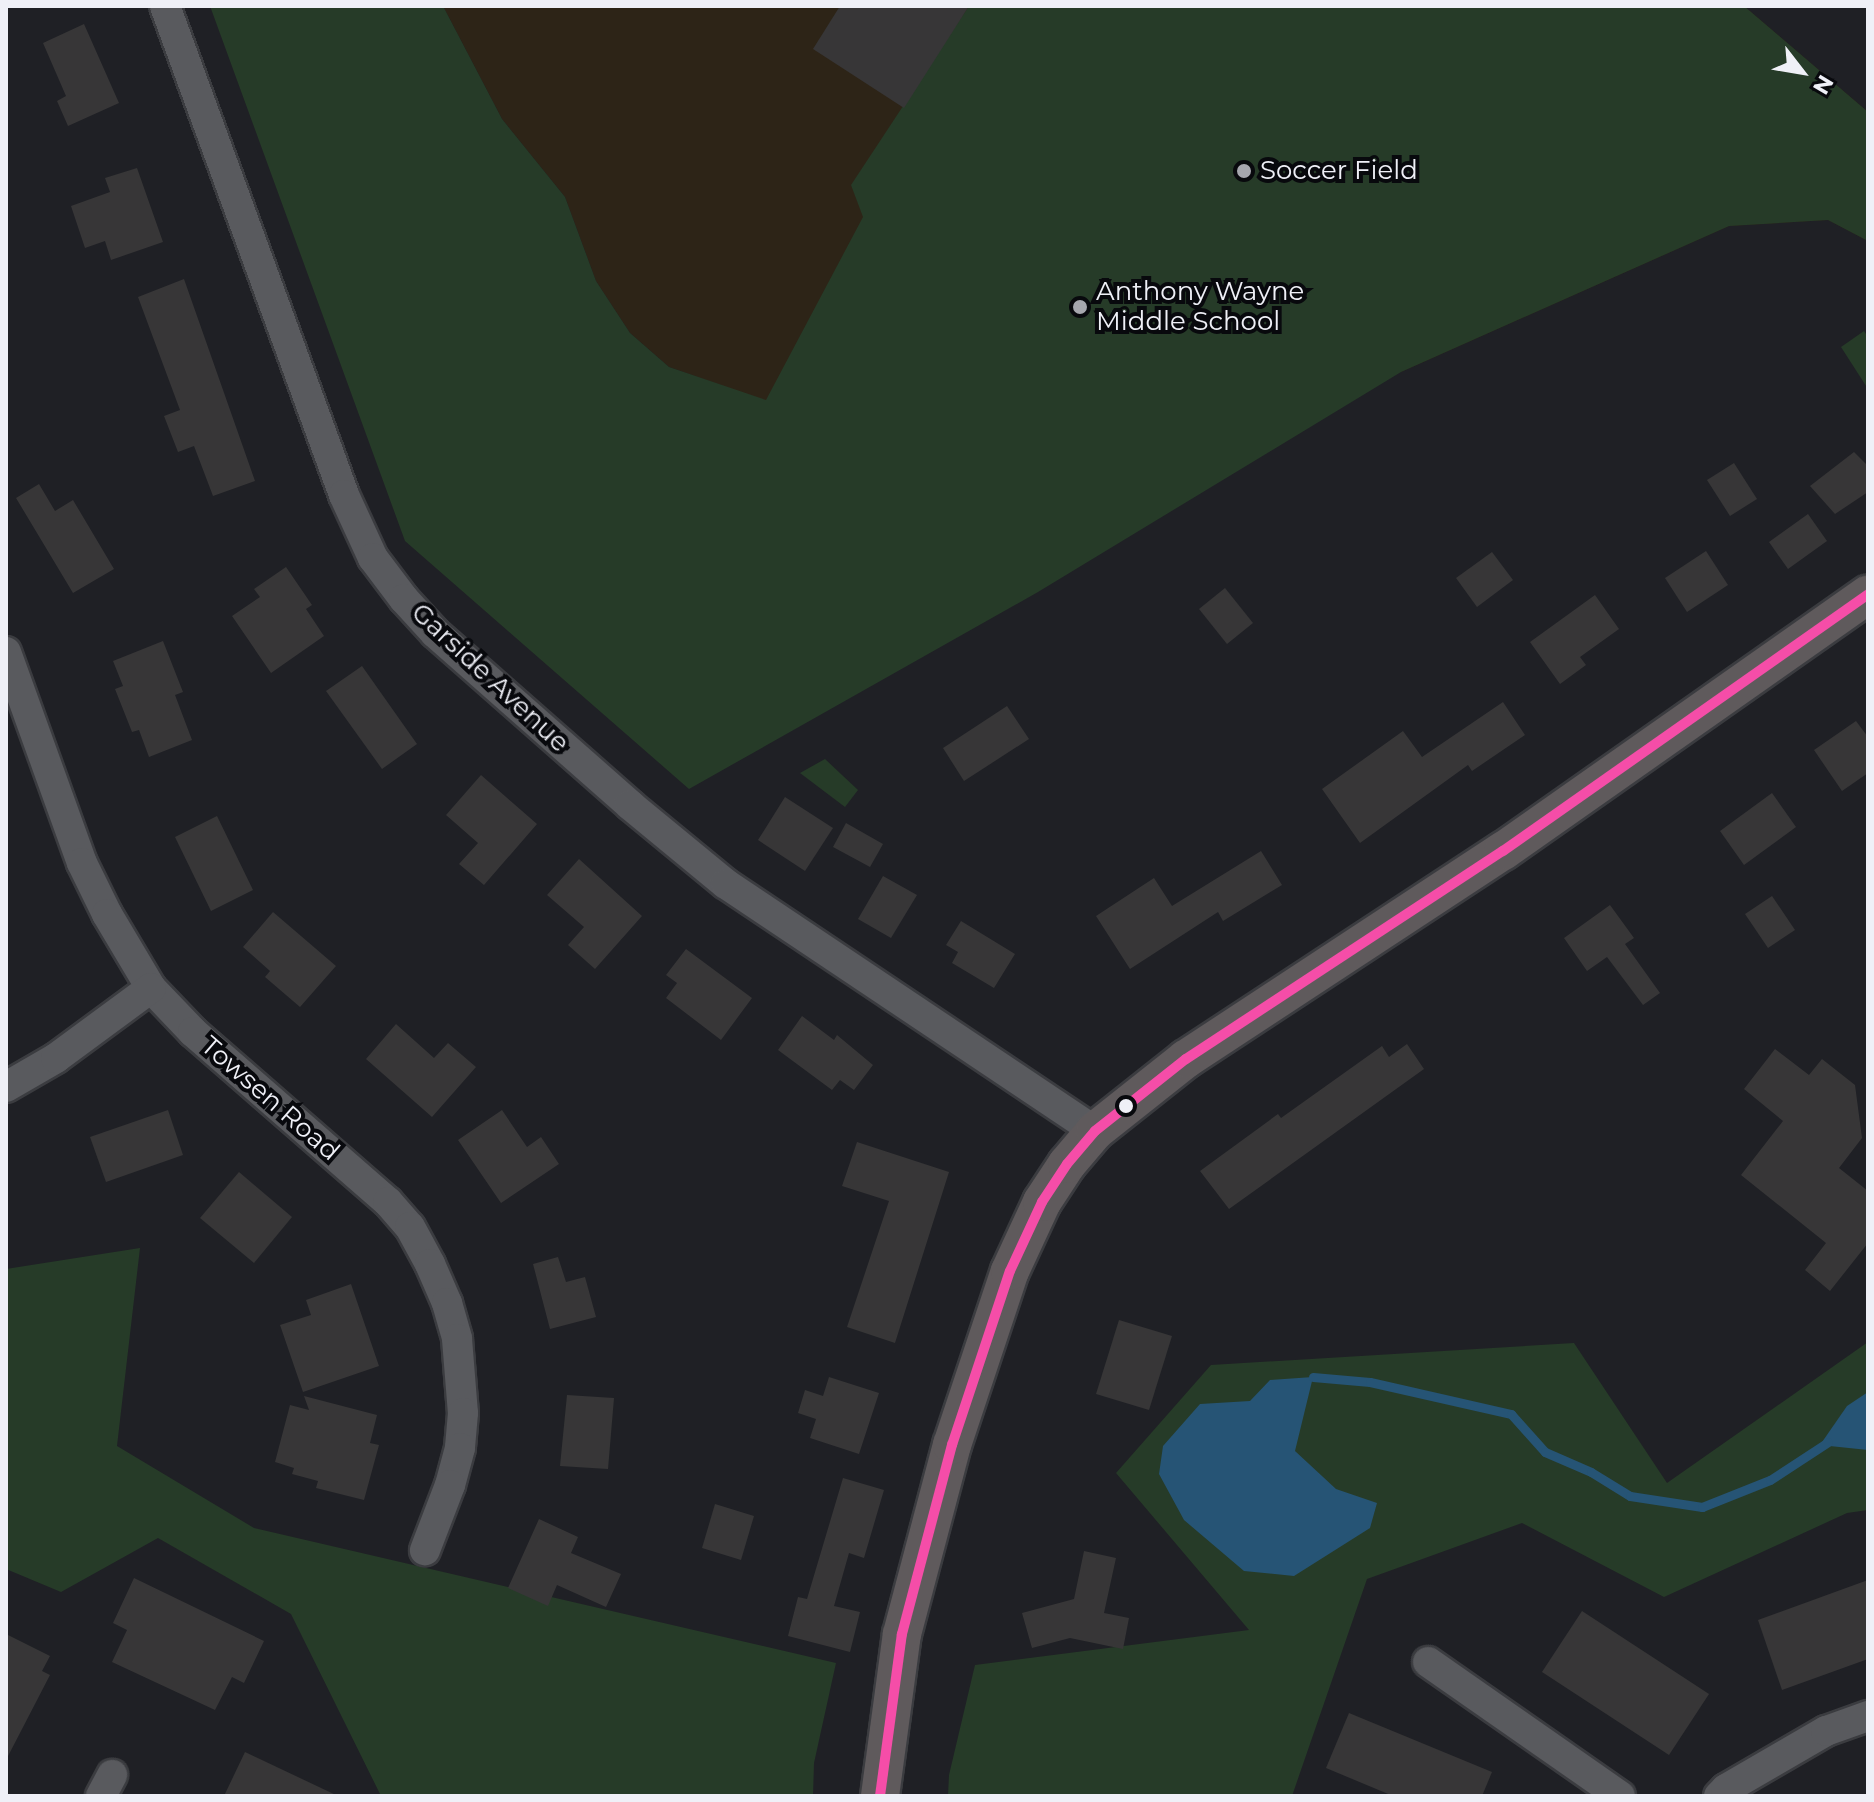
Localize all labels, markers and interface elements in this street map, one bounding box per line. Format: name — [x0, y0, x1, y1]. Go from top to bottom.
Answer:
north arrow — [1762, 32, 1842, 112]
text: N — [1807, 70, 1839, 99]
place label: Soccer Field — [1260, 155, 1418, 187]
marker: Soccer Field — [1235, 162, 1253, 180]
place label: Anthony Wayne Middle School — [1096, 276, 1304, 338]
marker: Anthony Wayne Middle School — [1071, 298, 1089, 316]
street label: Garside Avenue — [405, 597, 575, 759]
street label: Towsen Road — [195, 1031, 345, 1167]
unlabelled marker — [1118, 1098, 1134, 1114]

